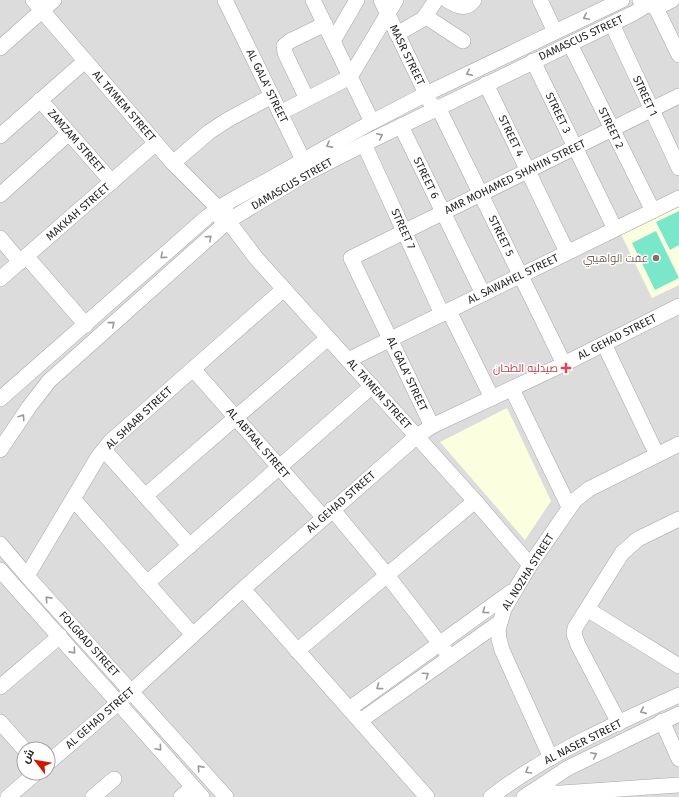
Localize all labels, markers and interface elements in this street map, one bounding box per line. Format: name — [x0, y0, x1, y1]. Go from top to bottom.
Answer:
one-way arrow — [583, 12, 591, 20]
street label: DAMASCUS STREET — [537, 13, 626, 63]
street label: MASR STREET — [387, 22, 427, 88]
street label: AL GALA' STREET — [244, 47, 291, 125]
street label: AL TA'MEM STREET — [90, 68, 159, 144]
one-way arrow — [466, 68, 474, 76]
street label: STREET 1 — [630, 74, 660, 118]
street label: STREET 3 — [543, 90, 573, 136]
street label: STREET 2 — [596, 105, 626, 151]
street label: ZAMZAM STREET — [45, 107, 107, 176]
street label: STREET 4 — [495, 113, 527, 159]
one-way arrow — [376, 133, 383, 141]
street label: AMR MOHAMED SHAHIN STREET — [442, 137, 588, 217]
one-way arrow — [325, 141, 333, 148]
street label: DAMASCUS STREET — [249, 155, 335, 213]
street label: STREET 6 — [410, 155, 442, 201]
street label: MAKKAH STREET — [44, 181, 113, 243]
street label: STREET 7 — [388, 207, 418, 252]
street label: STREET 5 — [486, 213, 517, 259]
one-way arrow — [204, 235, 212, 243]
one-way arrow — [161, 251, 168, 258]
street label: AL SAWAHEL STREET — [465, 251, 561, 307]
place label: عفت الواهيبي — [583, 252, 648, 267]
marker: عفت الواهيبي — [651, 253, 661, 263]
street label: AL GEHAD STREET — [575, 311, 659, 363]
one-way arrow — [107, 322, 114, 329]
street label: AL GALA' STREET — [384, 335, 430, 413]
street label: AL TA'MEM STREET — [344, 356, 414, 432]
place label: صيدليه الطحان — [493, 362, 558, 375]
marker: صيدليه الطحان — [561, 363, 571, 373]
street label: AL SHAAB STREET — [103, 384, 175, 452]
street label: AL ABTAAL STREET — [224, 405, 292, 481]
one-way arrow — [17, 414, 25, 421]
street label: AL GEHAD STREET — [304, 468, 378, 535]
street label: AL NOZHA STREET — [499, 531, 557, 613]
one-way arrow — [46, 596, 53, 603]
one-way arrow — [482, 606, 489, 613]
street label: FOLGRAD STREET — [56, 609, 122, 680]
one-way arrow — [68, 646, 75, 654]
one-way arrow — [422, 672, 429, 680]
one-way arrow — [377, 682, 384, 689]
street label: AL GEHAD STREET — [63, 684, 137, 751]
one-way arrow — [640, 706, 648, 714]
street label: AL NASER STREET — [542, 717, 624, 767]
north arrow — [16, 741, 56, 781]
one-way arrow — [154, 743, 162, 751]
text: ش — [19, 747, 37, 766]
one-way arrow — [589, 752, 597, 760]
one-way arrow — [198, 765, 205, 773]
one-way arrow — [525, 766, 532, 774]

